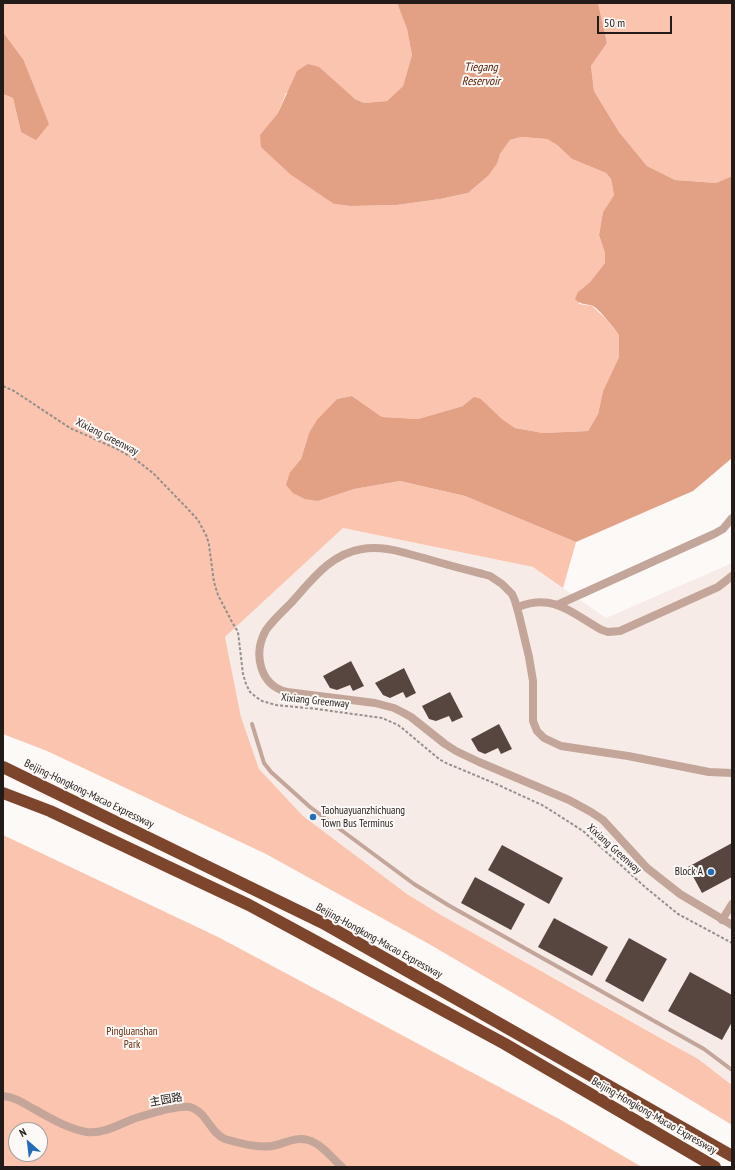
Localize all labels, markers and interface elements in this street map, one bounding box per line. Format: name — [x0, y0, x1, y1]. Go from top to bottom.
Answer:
scale bar — [599, 8, 674, 34]
text: 50 m — [604, 15, 625, 30]
water label: Tiegang Reservoir — [462, 61, 500, 89]
street label: Xixiang Greenway — [74, 416, 140, 458]
street label: Xixiang Greenway — [280, 691, 350, 711]
street label: Beijing-Hongkong-Macao Expressway — [22, 757, 156, 831]
place label: Taohuayuanzhichuang Town Bus Terminus — [321, 804, 405, 830]
marker: Taohuayuanzhichuang Town Bus Terminus — [308, 812, 318, 822]
street label: Xixiang Greenway — [584, 821, 644, 877]
place label: Block A — [675, 865, 703, 879]
marker: Block A — [706, 867, 716, 877]
street label: Beijing-Hongkong-Macao Expressway — [314, 901, 444, 981]
park label: Pingluanshan Park — [106, 1025, 158, 1051]
street label: Beijing-Hongkong-Macao Expressway — [589, 1075, 719, 1157]
street label: 主园路 — [149, 1091, 183, 1109]
north arrow — [8, 1122, 48, 1162]
text: N — [17, 1125, 29, 1140]

